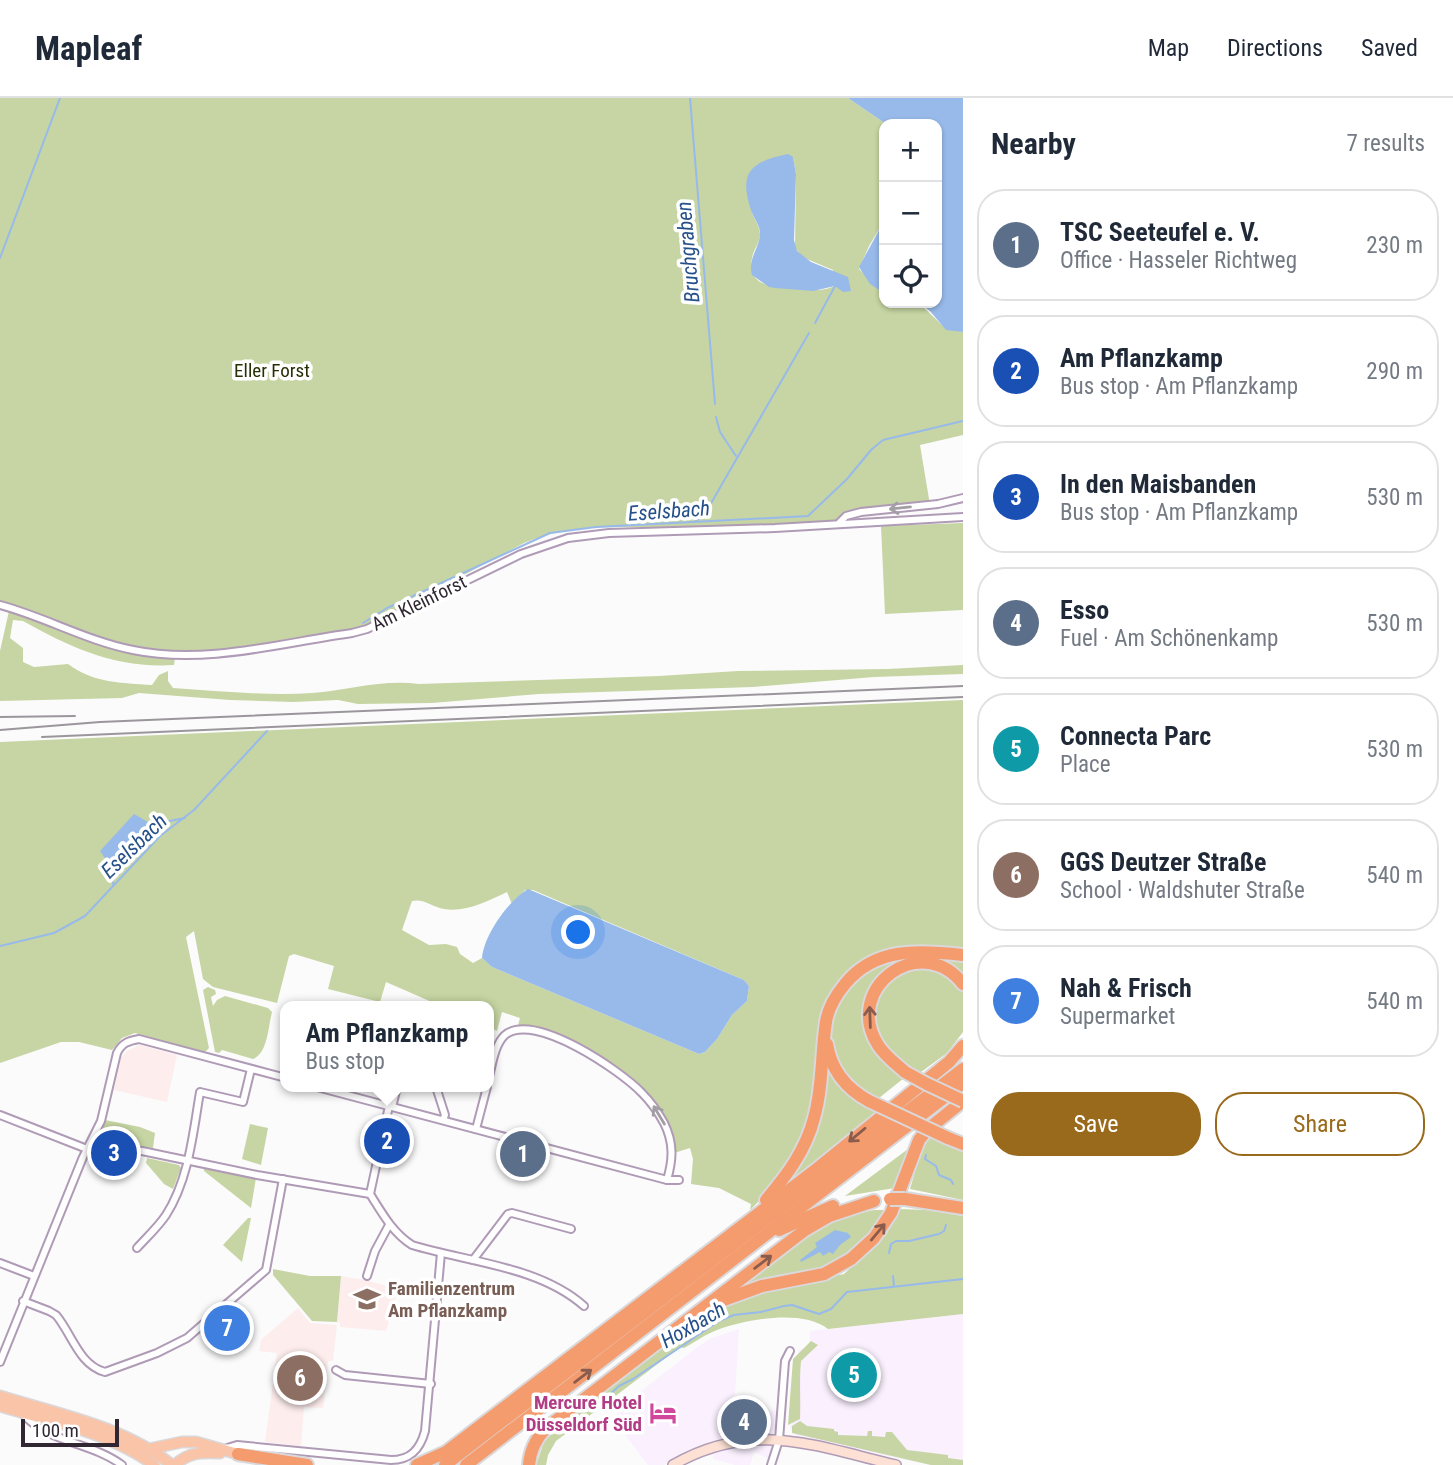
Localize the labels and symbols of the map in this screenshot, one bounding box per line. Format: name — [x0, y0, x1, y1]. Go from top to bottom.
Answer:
water label: Bruchgraben — [672, 200, 704, 304]
park label: Eller Forst — [234, 359, 310, 382]
water label: Eselsbach — [627, 496, 711, 526]
one-way arrow — [889, 502, 912, 515]
street label: Am Kleinforst — [368, 570, 470, 636]
water label: Eselsbach — [96, 809, 172, 883]
your location — [561, 915, 595, 949]
one-way arrow — [864, 1006, 877, 1029]
one-way arrow — [651, 1106, 665, 1126]
pin: 2 — [364, 1115, 410, 1167]
pin: 3 — [91, 1127, 137, 1179]
one-way arrow — [848, 1127, 866, 1143]
pin: 1 — [500, 1128, 546, 1180]
one-way arrow — [870, 1224, 885, 1242]
one-way arrow — [753, 1254, 771, 1269]
place label: Familienzentrum Am Pflanzkamp — [388, 1277, 515, 1322]
school or university icon: Familienzentrum Am Pflanzkamp — [352, 1284, 382, 1314]
water label: Hoxbach — [656, 1297, 730, 1353]
pin: 7 — [204, 1302, 250, 1354]
pin: 5 — [831, 1349, 877, 1401]
pin: 6 — [277, 1352, 323, 1404]
one-way arrow — [573, 1368, 591, 1383]
place label: Mercure Hotel Düsseldorf Süd — [526, 1391, 642, 1436]
pin: 4 — [721, 1396, 767, 1448]
hotel icon: Mercure Hotel Düsseldorf Süd — [648, 1398, 678, 1428]
scale bar — [21, 1416, 119, 1448]

